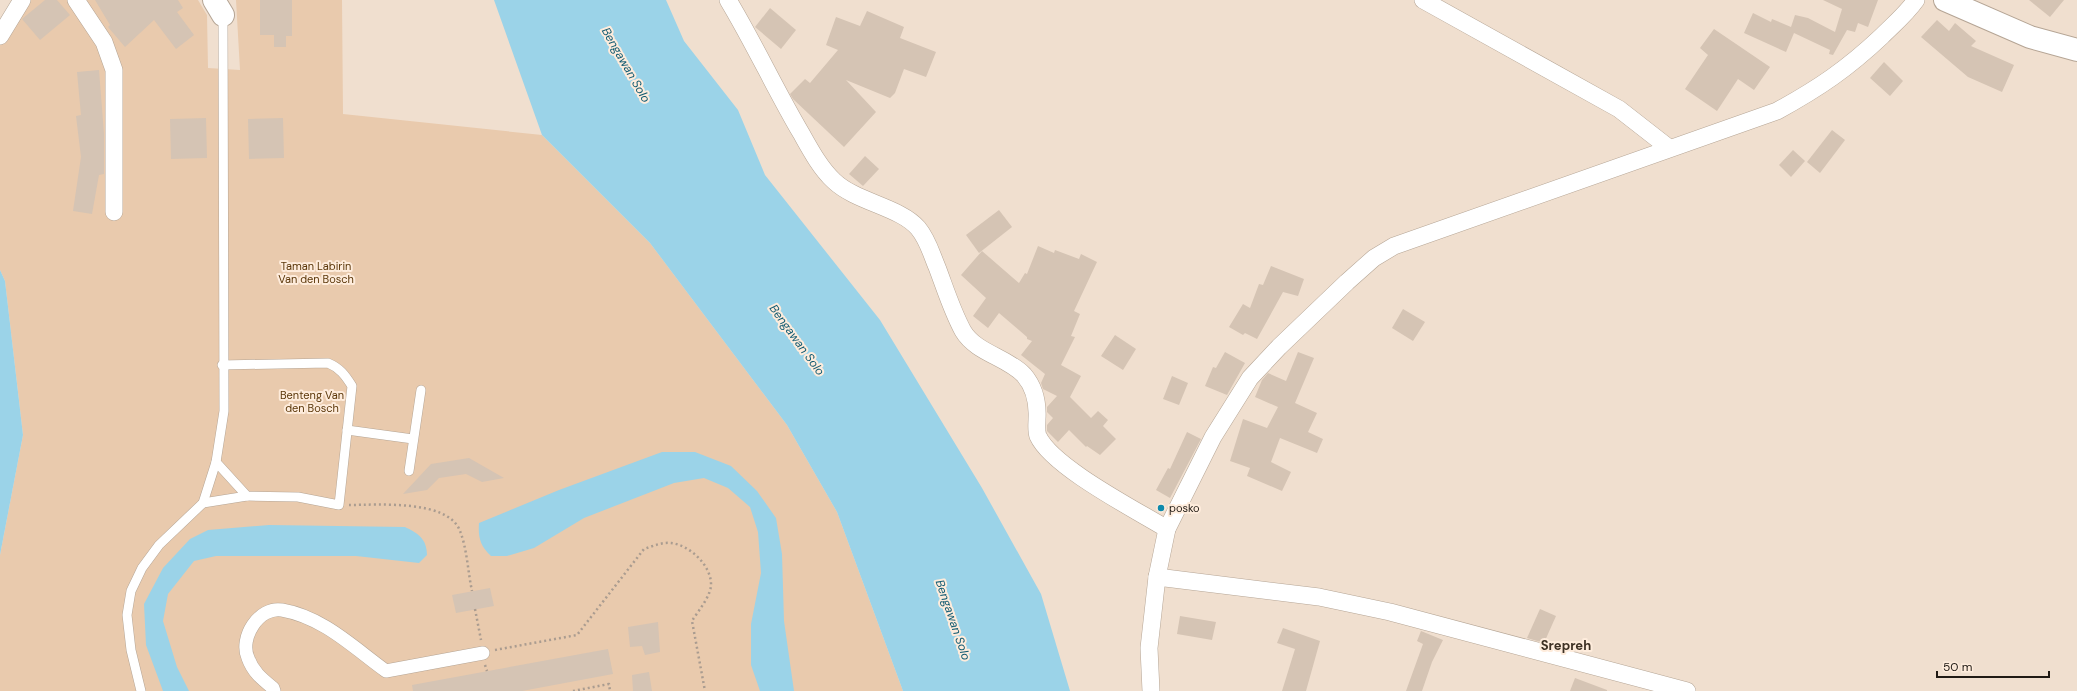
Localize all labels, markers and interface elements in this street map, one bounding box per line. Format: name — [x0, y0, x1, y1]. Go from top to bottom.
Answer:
water label: Bengawan Solo — [598, 25, 654, 105]
park label: Taman Labirin Van den Bosch — [278, 259, 354, 286]
water label: Bengawan Solo — [766, 301, 828, 379]
park label: Benteng Van den Bosch — [280, 388, 344, 415]
place label: posko — [1169, 501, 1200, 515]
marker: posko — [1156, 503, 1166, 513]
water label: Bengawan Solo — [932, 578, 974, 662]
district label: Srepreh — [1541, 637, 1591, 654]
scale bar — [1937, 653, 2049, 679]
text: 50 m — [1943, 659, 1972, 675]

